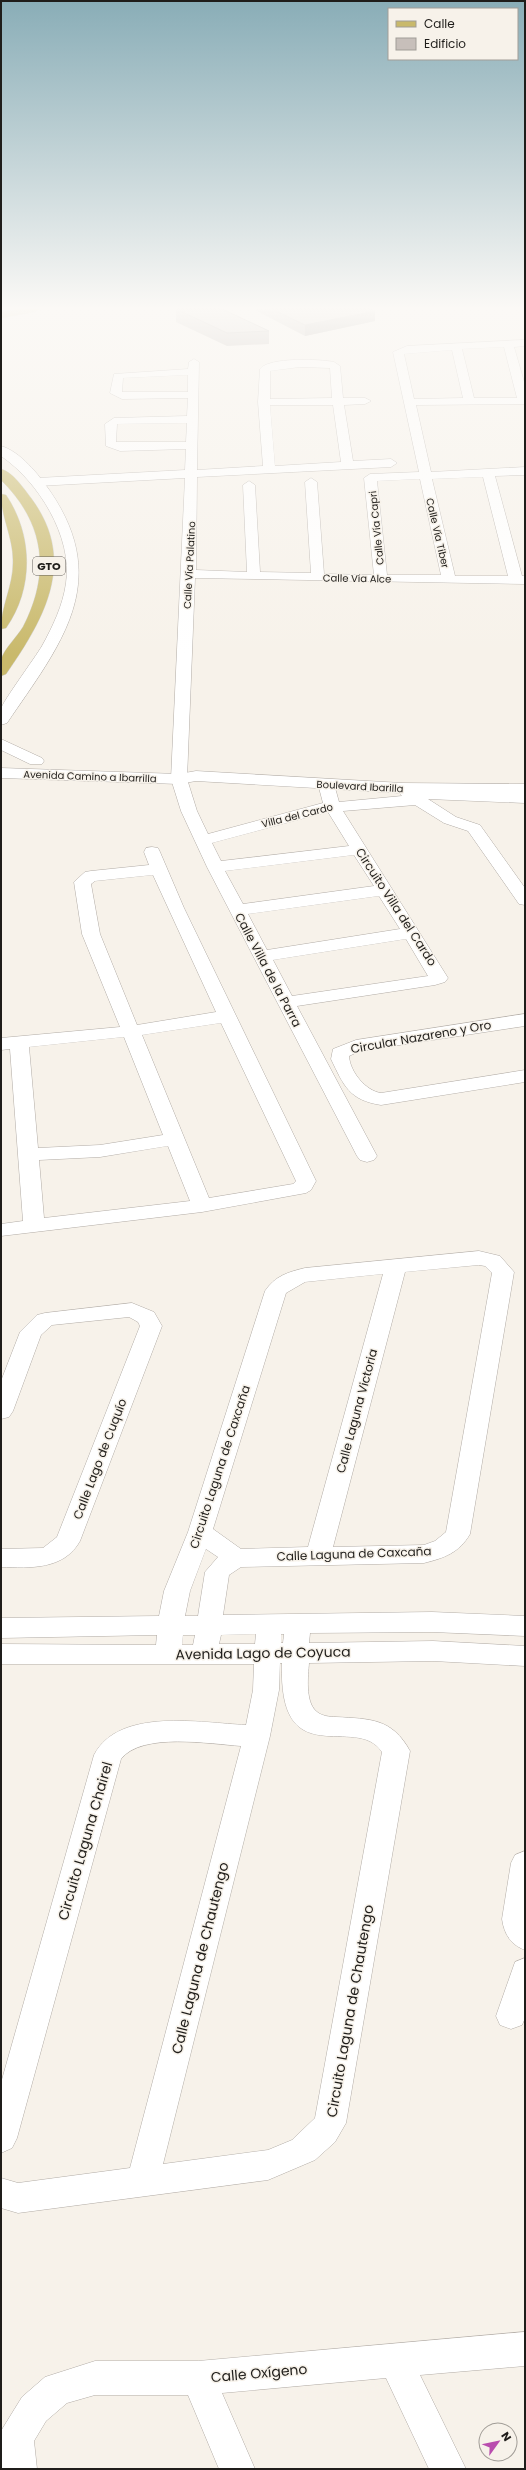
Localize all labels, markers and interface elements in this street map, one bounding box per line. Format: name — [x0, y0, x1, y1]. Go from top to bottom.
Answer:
legend — [388, 8, 518, 60]
text: Calle — [424, 15, 455, 32]
text: Edificio — [424, 35, 466, 52]
street label: Calle Vía Capri — [365, 490, 388, 566]
street label: Calle Vía Tiber — [422, 497, 453, 570]
street label: Calle Vía Palatino — [180, 521, 199, 609]
road number: GTO — [33, 557, 65, 575]
street label: Calle Vía Alce — [323, 570, 391, 587]
street label: Avenida Camino a Ibarrilla — [23, 767, 157, 786]
street label: Boulevard Ibarilla — [316, 777, 404, 796]
street label: Villa del Cardo — [260, 799, 334, 832]
street label: Circuito Villa del Cardo — [352, 844, 441, 969]
street label: Calle Villa de la Parra — [231, 910, 306, 1030]
street label: Circular Nazareno y Oro — [349, 1016, 493, 1057]
street label: Calle Laguna Victoria — [332, 1347, 381, 1475]
street label: Circuito Laguna de Caxcaña — [185, 1383, 254, 1551]
street label: Calle Lago de Cuquío — [69, 1396, 131, 1522]
street label: Calle Laguna de Caxcaña — [276, 1542, 432, 1565]
street label: Avenida Lago de Coyuca — [175, 1641, 351, 1665]
street label: Circuito Laguna Chairel — [53, 1759, 117, 1923]
street label: Calle Laguna de Chautengo — [166, 1860, 234, 2056]
street label: Circuito Laguna de Chautengo — [321, 1903, 379, 2119]
street label: Calle Oxígeno — [210, 2359, 308, 2387]
north arrow — [478, 2422, 518, 2462]
text: N — [497, 2429, 515, 2444]

